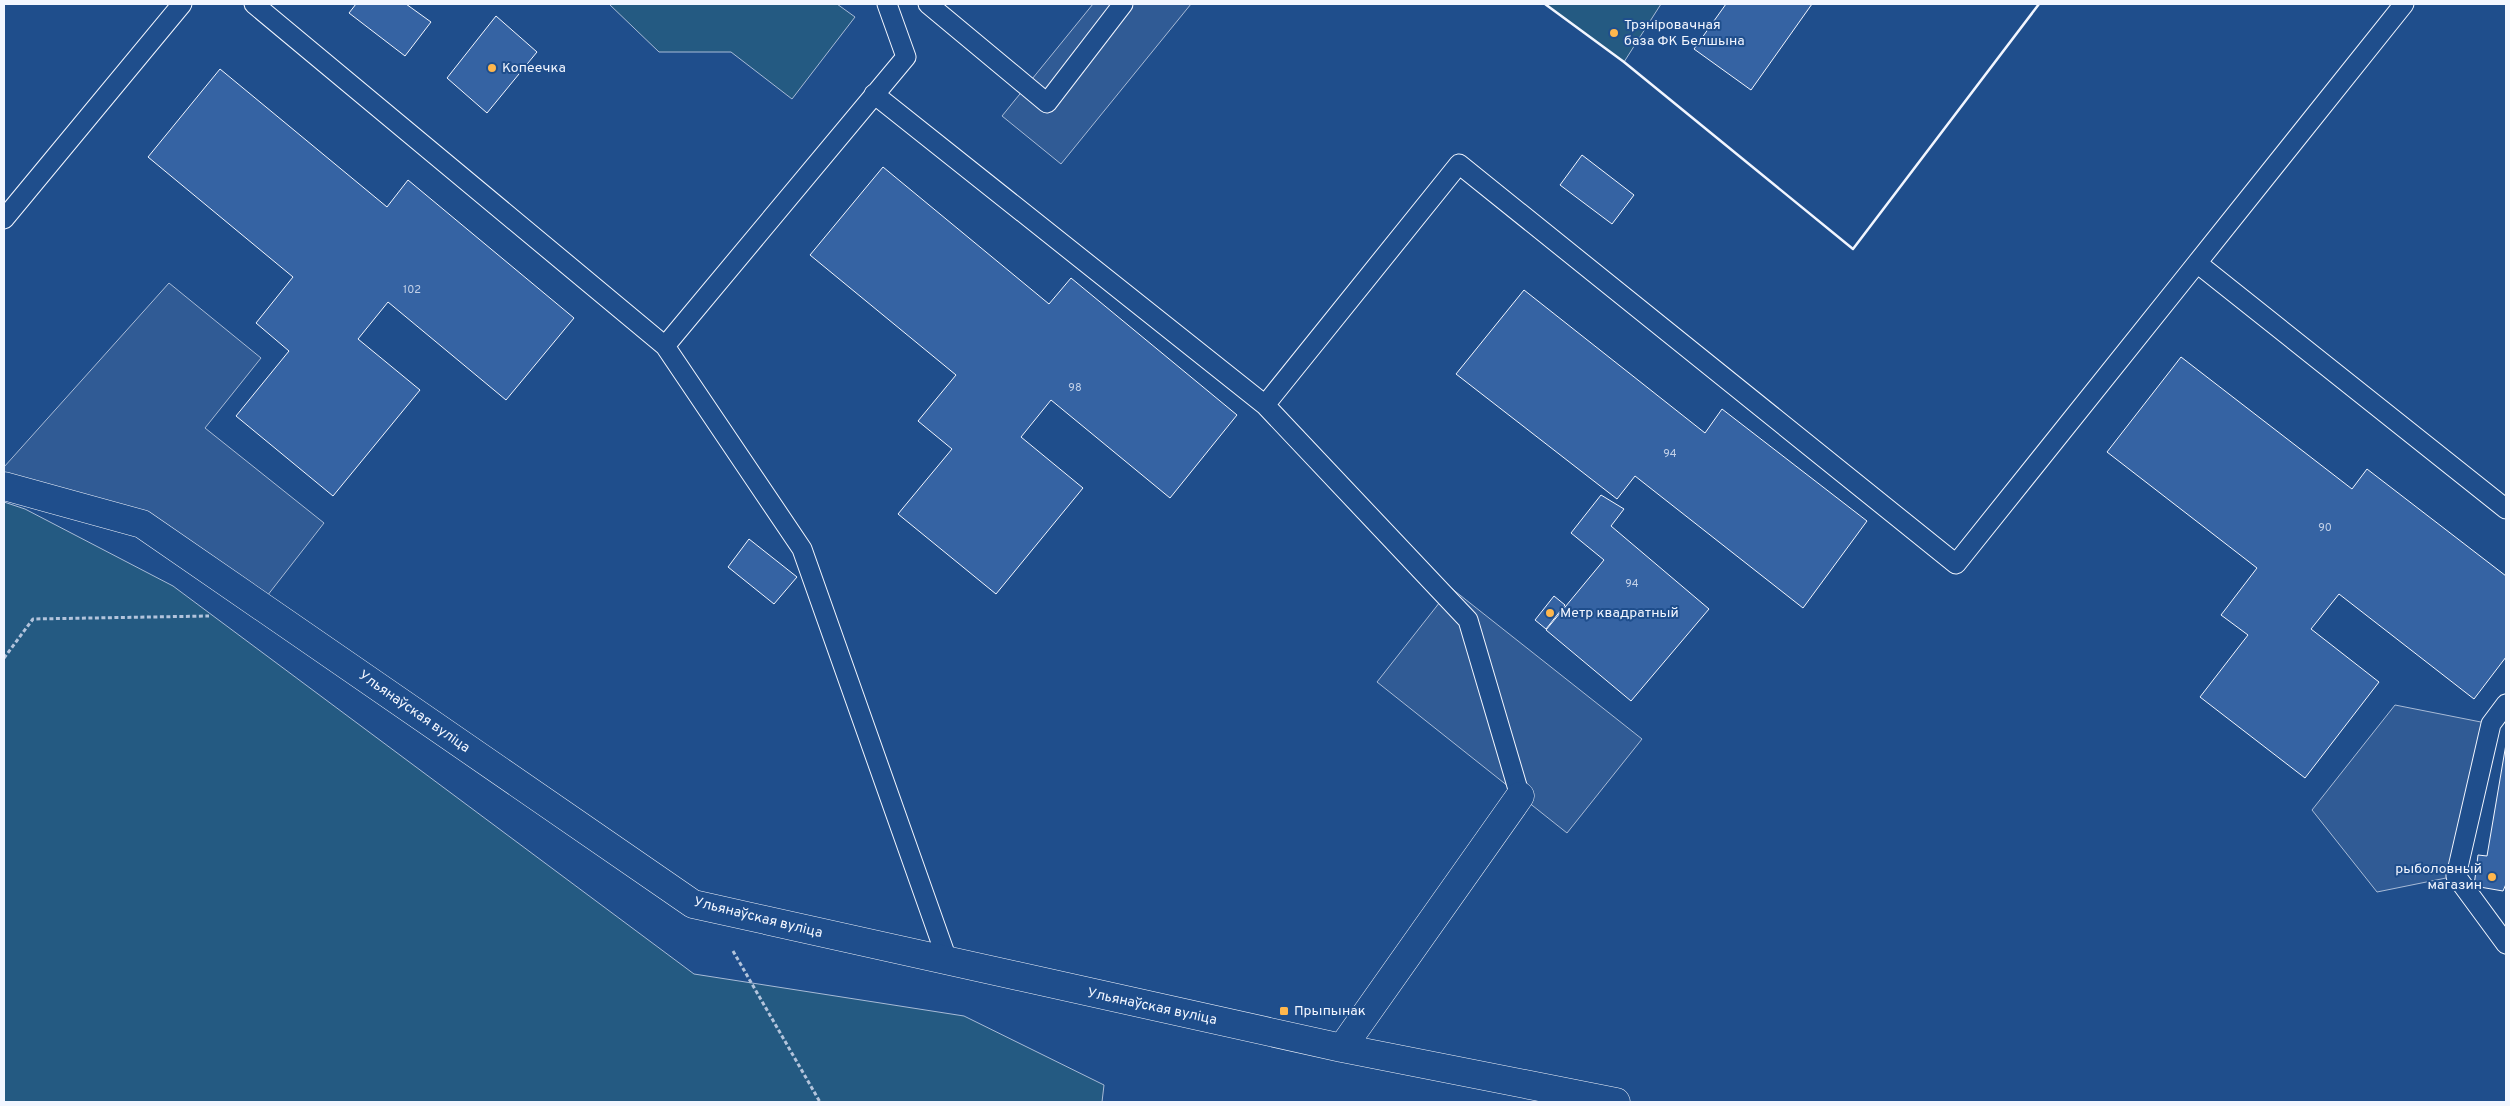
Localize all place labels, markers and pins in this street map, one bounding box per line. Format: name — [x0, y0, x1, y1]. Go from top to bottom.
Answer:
place label: Трэніровачная база ФК Белшына — [1624, 17, 1745, 50]
marker: Трэніровачная база ФК Белшына — [1608, 27, 1620, 39]
place label: Копеечка — [502, 60, 566, 77]
marker: Копеечка — [486, 62, 498, 74]
place label: Метр квадратный — [1560, 605, 1679, 622]
marker: Метр квадратный — [1544, 607, 1556, 619]
place label: рыболовный магазин — [2395, 861, 2482, 894]
marker: рыболовный магазин — [2486, 871, 2498, 883]
place label: Прыпынак — [1294, 1003, 1366, 1020]
marker: Прыпынак — [1278, 1005, 1290, 1017]

